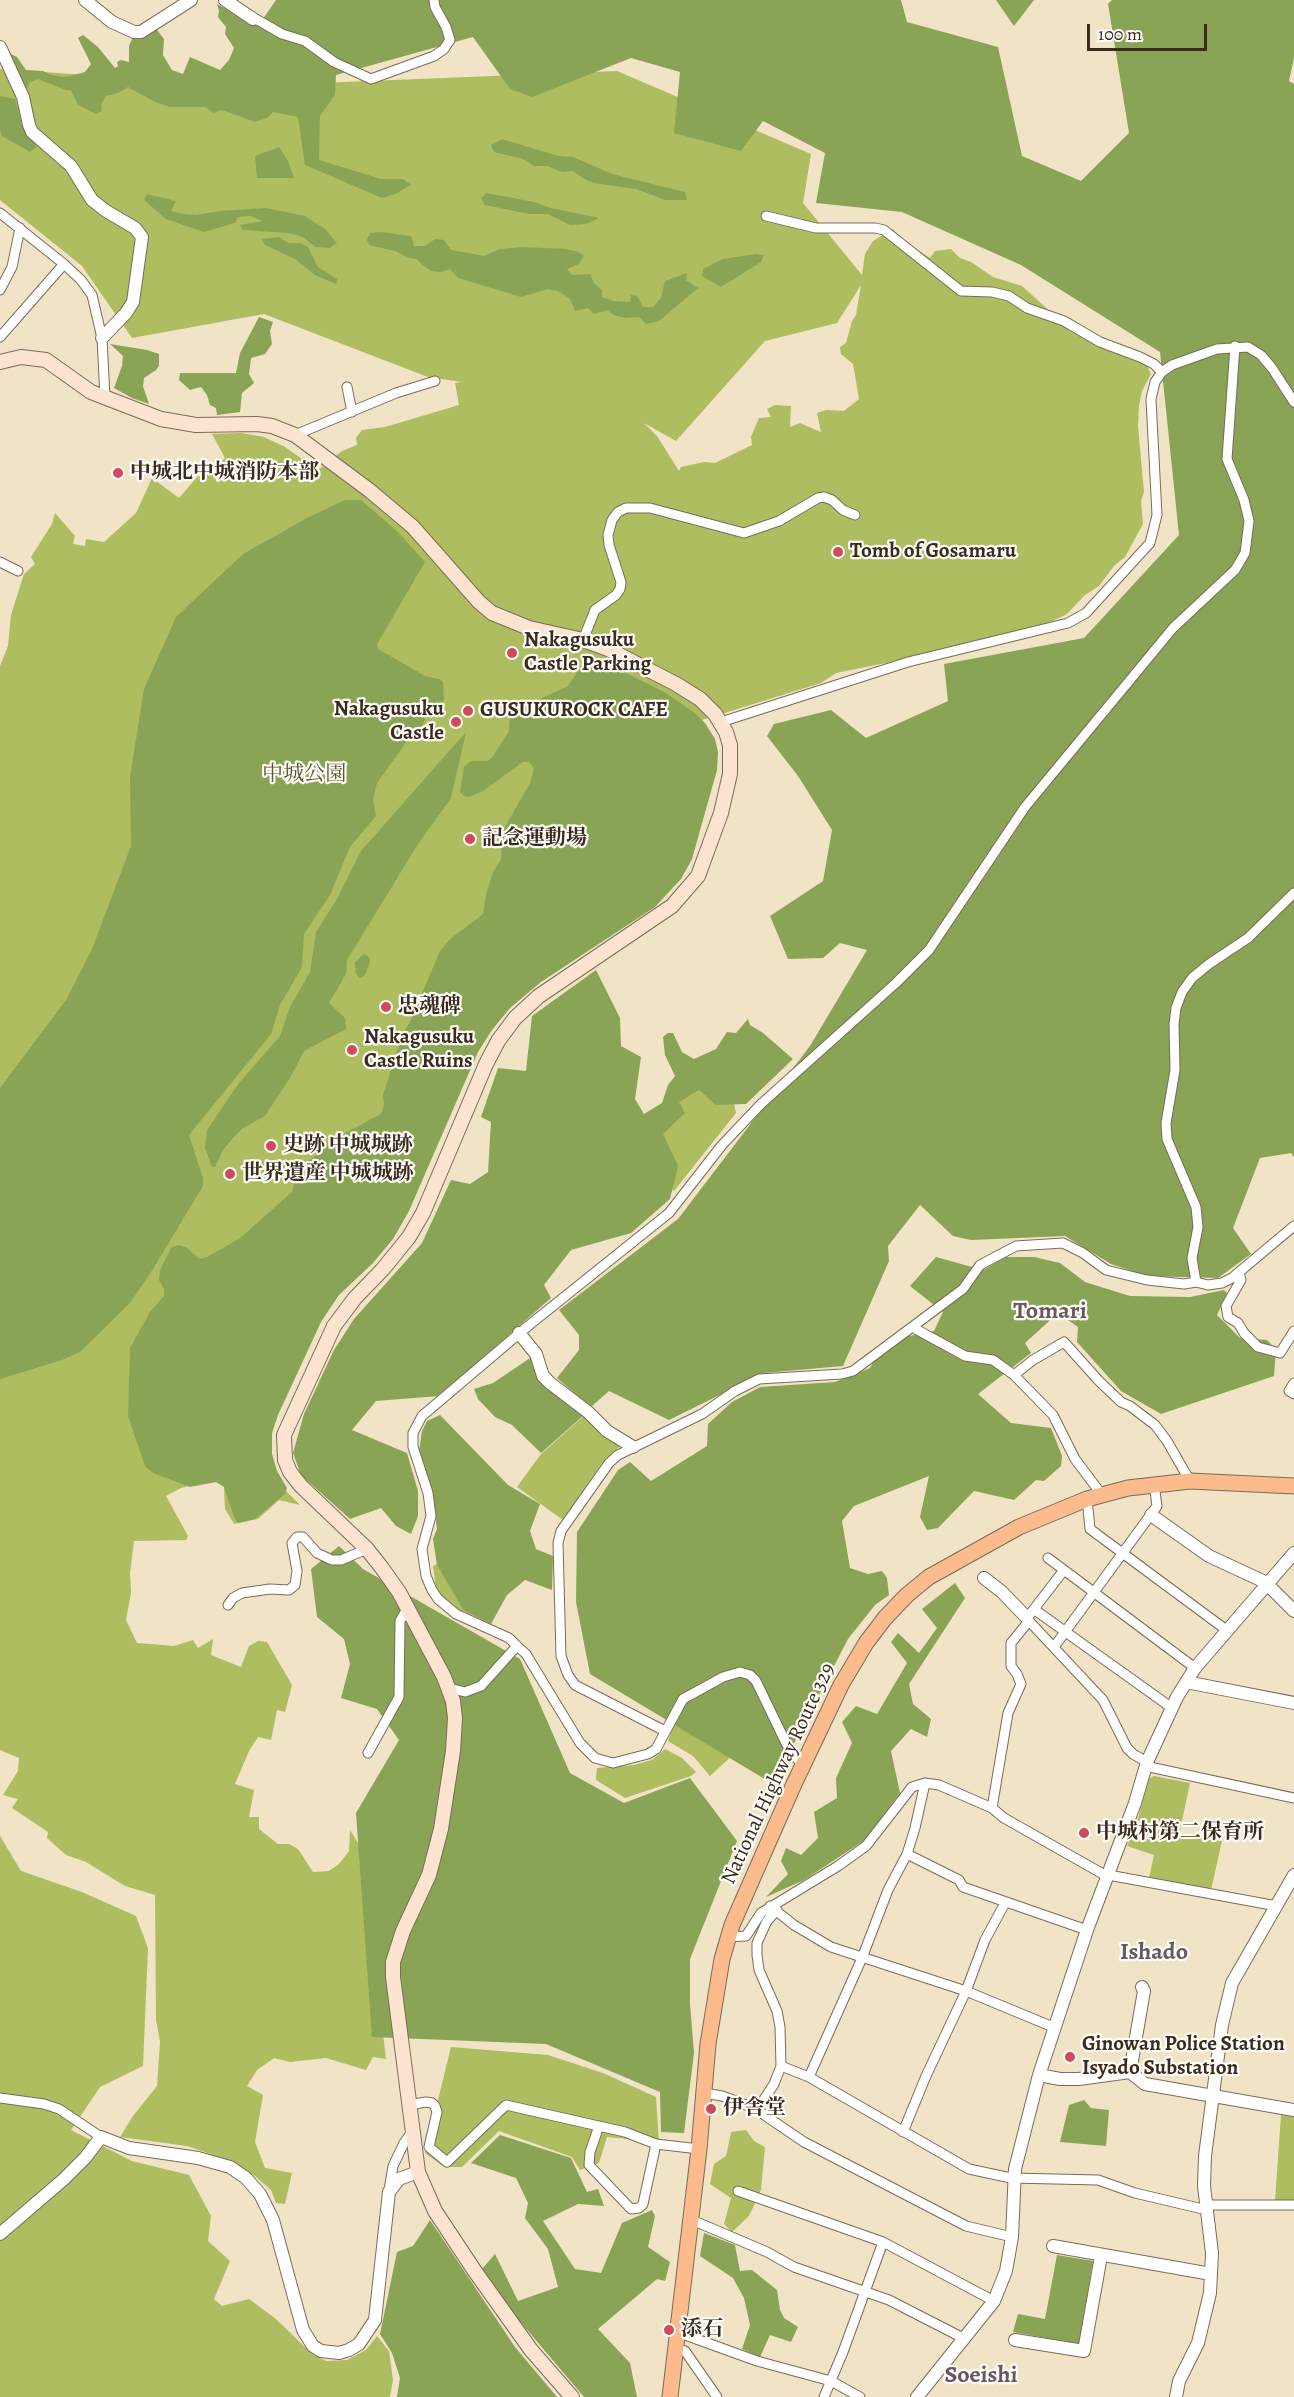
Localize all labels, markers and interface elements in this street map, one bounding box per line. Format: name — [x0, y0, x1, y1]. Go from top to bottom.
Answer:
scale bar — [1090, 12, 1210, 50]
text: 100 m — [1098, 22, 1142, 46]
place label: 中城北中城消防本部 — [130, 460, 319, 486]
marker: 中城北中城消防本部 — [111, 466, 125, 480]
place label: Tomb of Gosamaru — [850, 539, 1016, 565]
marker: Tomb of Gosamaru — [831, 545, 845, 559]
place label: Nakagusuku Castle Parking — [524, 628, 651, 678]
marker: Nakagusuku Castle Parking — [505, 646, 519, 660]
place label: Nakagusuku Castle — [334, 697, 444, 747]
place label: GUSUKUROCK CAFE — [480, 698, 668, 724]
marker: GUSUKUROCK CAFE — [461, 704, 475, 718]
marker: Nakagusuku Castle — [449, 715, 463, 729]
park label: 中城公園 — [262, 762, 346, 788]
place label: 記念運動場 — [482, 826, 587, 852]
marker: 記念運動場 — [463, 832, 477, 846]
place label: 忠魂碑 — [398, 994, 461, 1020]
marker: 忠魂碑 — [379, 1000, 393, 1014]
place label: Nakagusuku Castle Ruins — [364, 1025, 474, 1075]
marker: Nakagusuku Castle Ruins — [345, 1043, 359, 1057]
place label: 史跡 中城城跡 — [283, 1133, 413, 1159]
marker: 史跡 中城城跡 — [264, 1139, 278, 1153]
place label: 世界遺産 中城城跡 — [242, 1161, 414, 1187]
marker: 世界遺産 中城城跡 — [223, 1167, 237, 1181]
district label: Tomari — [1013, 1298, 1087, 1326]
street label: National Highway Route 329 — [717, 1659, 841, 1889]
place label: 中城村第二保育所 — [1096, 1820, 1264, 1846]
marker: 中城村第二保育所 — [1077, 1826, 1091, 1840]
district label: Ishado — [1120, 1939, 1188, 1967]
place label: Ginowan Police Station Isyado Substation — [1082, 2032, 1285, 2082]
marker: Ginowan Police Station Isyado Substation — [1063, 2050, 1077, 2064]
place label: 伊舎堂 — [723, 2096, 786, 2122]
marker: 伊舎堂 — [704, 2102, 718, 2116]
place label: 添石 — [681, 2317, 723, 2343]
marker: 添石 — [662, 2323, 676, 2337]
district label: Soeishi — [945, 2362, 1017, 2390]

